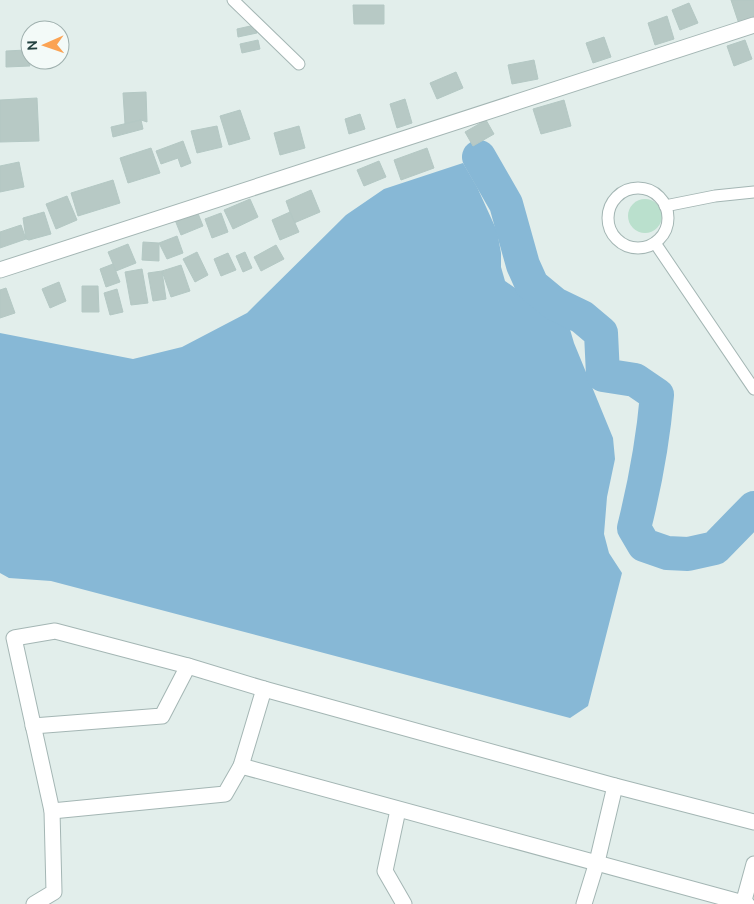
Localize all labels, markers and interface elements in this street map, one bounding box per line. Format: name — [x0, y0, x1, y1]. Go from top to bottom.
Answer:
north arrow — [20, 20, 70, 70]
text: N — [24, 40, 40, 51]

